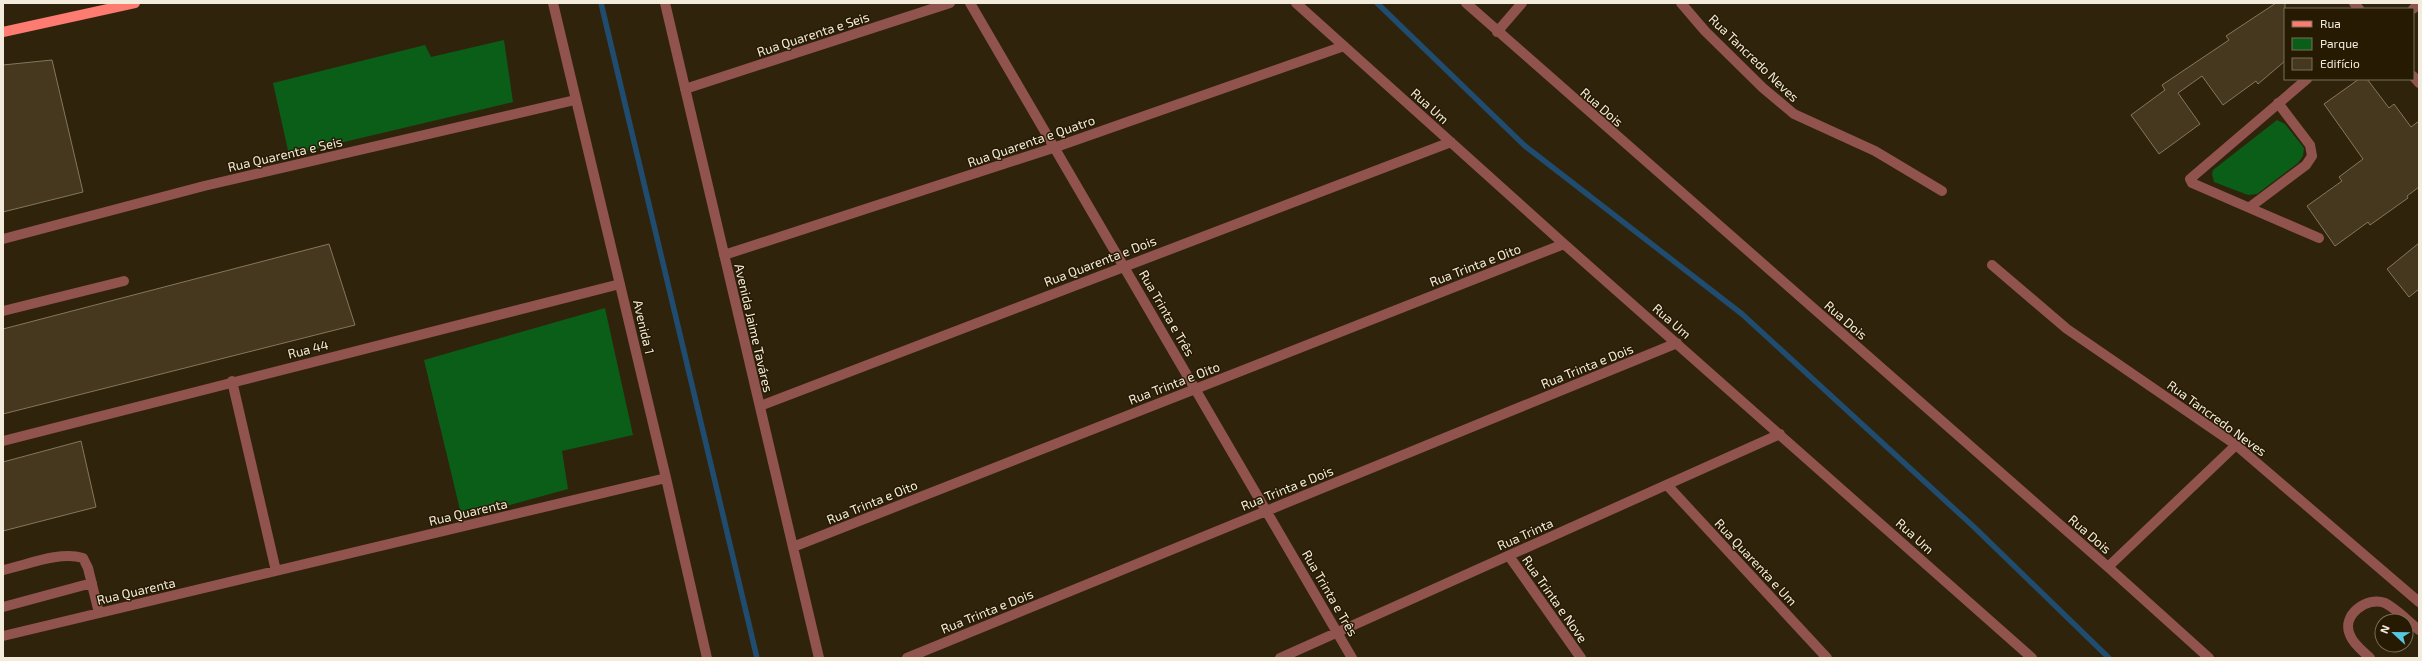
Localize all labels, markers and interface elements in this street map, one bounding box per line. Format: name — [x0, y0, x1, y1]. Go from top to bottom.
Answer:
street label: Rua Quarenta e Seis — [755, 8, 871, 60]
legend — [2284, 8, 2414, 80]
street label: Rua Tancredo Neves — [1706, 11, 1802, 105]
text: Rua — [2320, 16, 2341, 30]
text: Parque — [2320, 36, 2358, 50]
text: Edifício — [2320, 56, 2360, 70]
street label: Rua Dois — [1577, 84, 1627, 130]
street label: Rua Um — [1408, 85, 1452, 127]
street label: Rua Quarenta e Quatro — [965, 112, 1097, 170]
street label: Rua Quarenta e Seis — [226, 133, 344, 175]
street label: Rua Quarenta e Dois — [1042, 232, 1158, 290]
street label: Rua Trinta e Oito — [1427, 240, 1523, 290]
street label: Avenida Jaime Taváres — [731, 262, 777, 394]
street label: Rua Trinta e Três — [1136, 267, 1198, 359]
street label: Rua Dois — [1821, 297, 1871, 343]
street label: Avenida 1 — [630, 298, 658, 356]
street label: Rua Um — [1650, 300, 1694, 342]
street label: Rua 44 — [286, 336, 330, 362]
street label: Rua Trinta e Dois — [1538, 340, 1636, 392]
street label: Rua Trinta e Oito — [1126, 358, 1222, 408]
street label: Rua Tancredo Neves — [2164, 377, 2270, 459]
street label: Rua Trinta e Dois — [1238, 462, 1336, 514]
street label: Rua Trinta e Oito — [824, 476, 920, 528]
street label: Rua Quarenta — [427, 495, 509, 529]
street label: Rua Dois — [2065, 511, 2115, 557]
street label: Rua Trinta — [1495, 515, 1555, 553]
street label: Rua Quarenta e Um — [1712, 515, 1800, 609]
street label: Rua Um — [1893, 515, 1937, 557]
street label: Rua Trinta e Três — [1299, 547, 1361, 639]
street label: Rua Trinta e Nove — [1519, 552, 1591, 646]
street label: Rua Quarenta — [95, 574, 177, 608]
street label: Rua Trinta e Dois — [938, 585, 1036, 637]
north arrow — [2374, 613, 2414, 653]
text: N — [2377, 623, 2392, 635]

